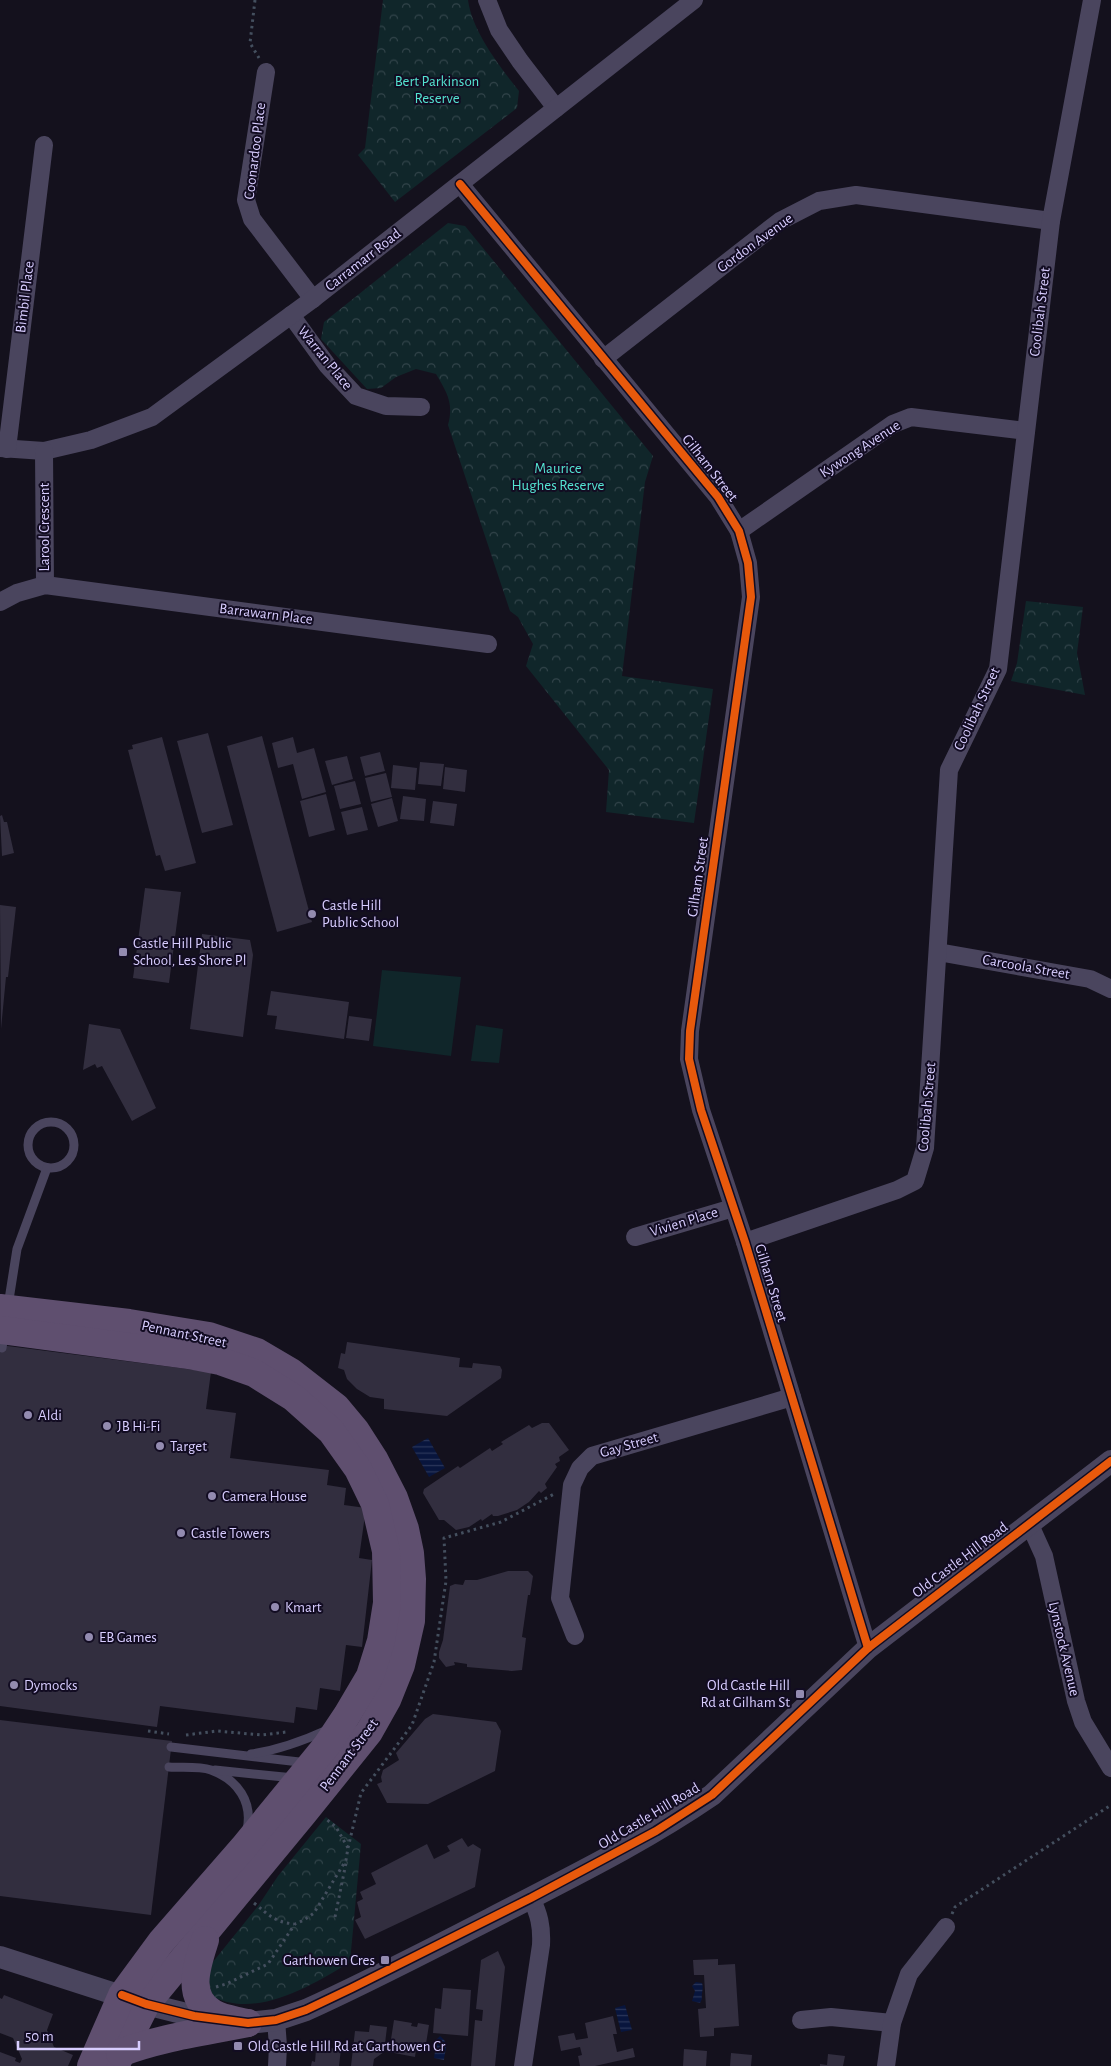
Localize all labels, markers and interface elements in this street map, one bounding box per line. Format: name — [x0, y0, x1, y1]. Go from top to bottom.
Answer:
park label: Bert Parkinson Reserve — [395, 74, 479, 106]
street label: Coonardoo Place — [242, 102, 268, 200]
street label: Gordon Avenue — [714, 211, 796, 275]
street label: Carramarr Road — [322, 226, 404, 294]
street label: Bimbil Place — [13, 260, 37, 334]
street label: Coolibah Street — [1027, 266, 1053, 357]
street label: Warran Place — [295, 323, 355, 393]
street label: Kywong Avenue — [817, 417, 903, 481]
street label: Gilham Street — [679, 432, 741, 505]
park label: Maurice Hughes Reserve — [511, 461, 605, 493]
street label: Larool Crescent — [37, 482, 52, 571]
street label: Barrawarn Place — [218, 601, 314, 627]
street label: Coolibah Street — [951, 665, 1003, 753]
street label: Gilham Street — [685, 836, 711, 918]
place label: Castle Hill Public School — [322, 898, 399, 930]
marker: Castle Hill Public School — [306, 908, 318, 920]
place label: Castle Hill Public School, Les Shore Pl — [133, 936, 246, 968]
marker: Castle Hill Public School, Les Shore Pl — [117, 946, 129, 958]
street label: Carcoola Street — [981, 952, 1071, 982]
street label: Coolibah Street — [916, 1061, 938, 1152]
street label: Vivien Place — [648, 1205, 720, 1239]
street label: Gilham Street — [752, 1242, 790, 1324]
street label: Pennant Street — [140, 1318, 228, 1350]
place label: Aldi — [38, 1408, 62, 1423]
marker: Aldi — [22, 1409, 34, 1421]
place label: JB Hi-Fi — [117, 1419, 160, 1434]
marker: JB Hi-Fi — [101, 1420, 113, 1432]
street label: Gay Street — [598, 1429, 660, 1460]
place label: Target — [170, 1439, 207, 1454]
marker: Target — [154, 1440, 166, 1452]
place label: Camera House — [222, 1489, 307, 1504]
marker: Camera House — [206, 1490, 218, 1502]
street label: Old Castle Hill Road — [909, 1519, 1011, 1601]
place label: Castle Towers — [191, 1526, 270, 1541]
marker: Castle Towers — [175, 1527, 187, 1539]
place label: Kmart — [285, 1600, 322, 1615]
street label: Lynstock Avenue — [1046, 1600, 1082, 1698]
marker: Kmart — [269, 1601, 281, 1613]
place label: EB Games — [99, 1630, 157, 1645]
marker: EB Games — [83, 1631, 95, 1643]
place label: Dymocks — [24, 1678, 78, 1693]
place label: Old Castle Hill Rd at Gilham St — [701, 1678, 790, 1710]
marker: Dymocks — [8, 1679, 20, 1691]
marker: Old Castle Hill Rd at Gilham St — [794, 1688, 806, 1700]
street label: Pennant Street — [317, 1716, 381, 1794]
street label: Old Castle Hill Road — [596, 1780, 702, 1852]
place label: Garthowen Cres — [283, 1953, 375, 1968]
marker: Garthowen Cres — [379, 1954, 391, 1966]
scale bar — [18, 2018, 139, 2050]
text: 50 m — [25, 2029, 54, 2044]
place label: Old Castle Hill Rd at Garthowen Cr — [248, 2039, 445, 2054]
marker: Old Castle Hill Rd at Garthowen Cr — [232, 2040, 244, 2052]

